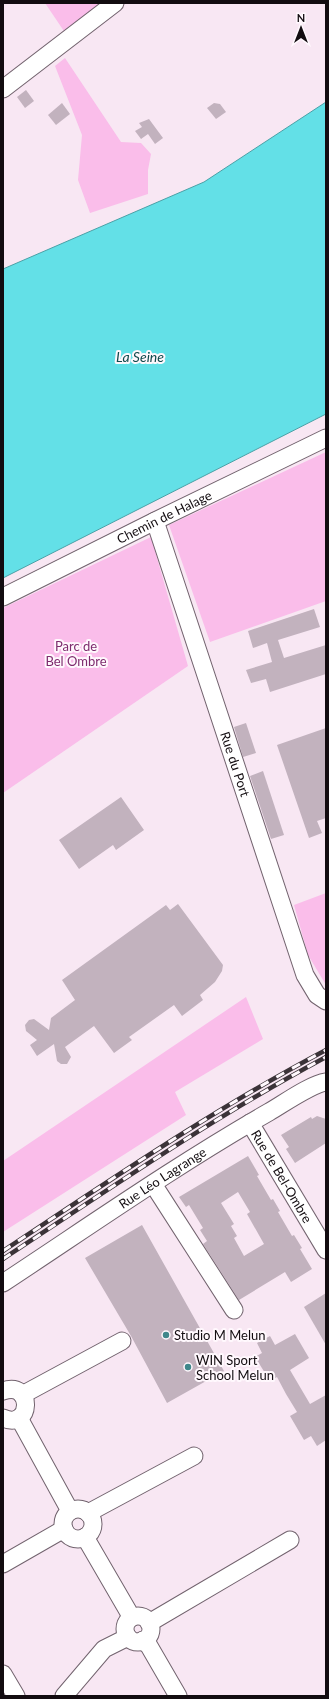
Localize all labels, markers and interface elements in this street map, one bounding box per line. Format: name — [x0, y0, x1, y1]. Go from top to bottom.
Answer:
north arrow — [281, 8, 321, 48]
text: N — [297, 11, 305, 24]
water label: La Seine — [116, 348, 164, 365]
street label: Chemin de Halage — [114, 487, 214, 547]
park label: Parc de Bel Ombre — [45, 638, 107, 669]
street label: Rue du Port — [217, 730, 254, 799]
street label: Rue de Bel-Ombre — [248, 1127, 316, 1226]
street label: Rue Léo Lagrange — [116, 1144, 209, 1212]
place label: Studio M Melun — [174, 1327, 265, 1343]
marker: Studio M Melun — [161, 1330, 171, 1340]
place label: WIN Sport School Melun — [196, 1352, 274, 1383]
marker: WIN Sport School Melun — [183, 1362, 193, 1372]

